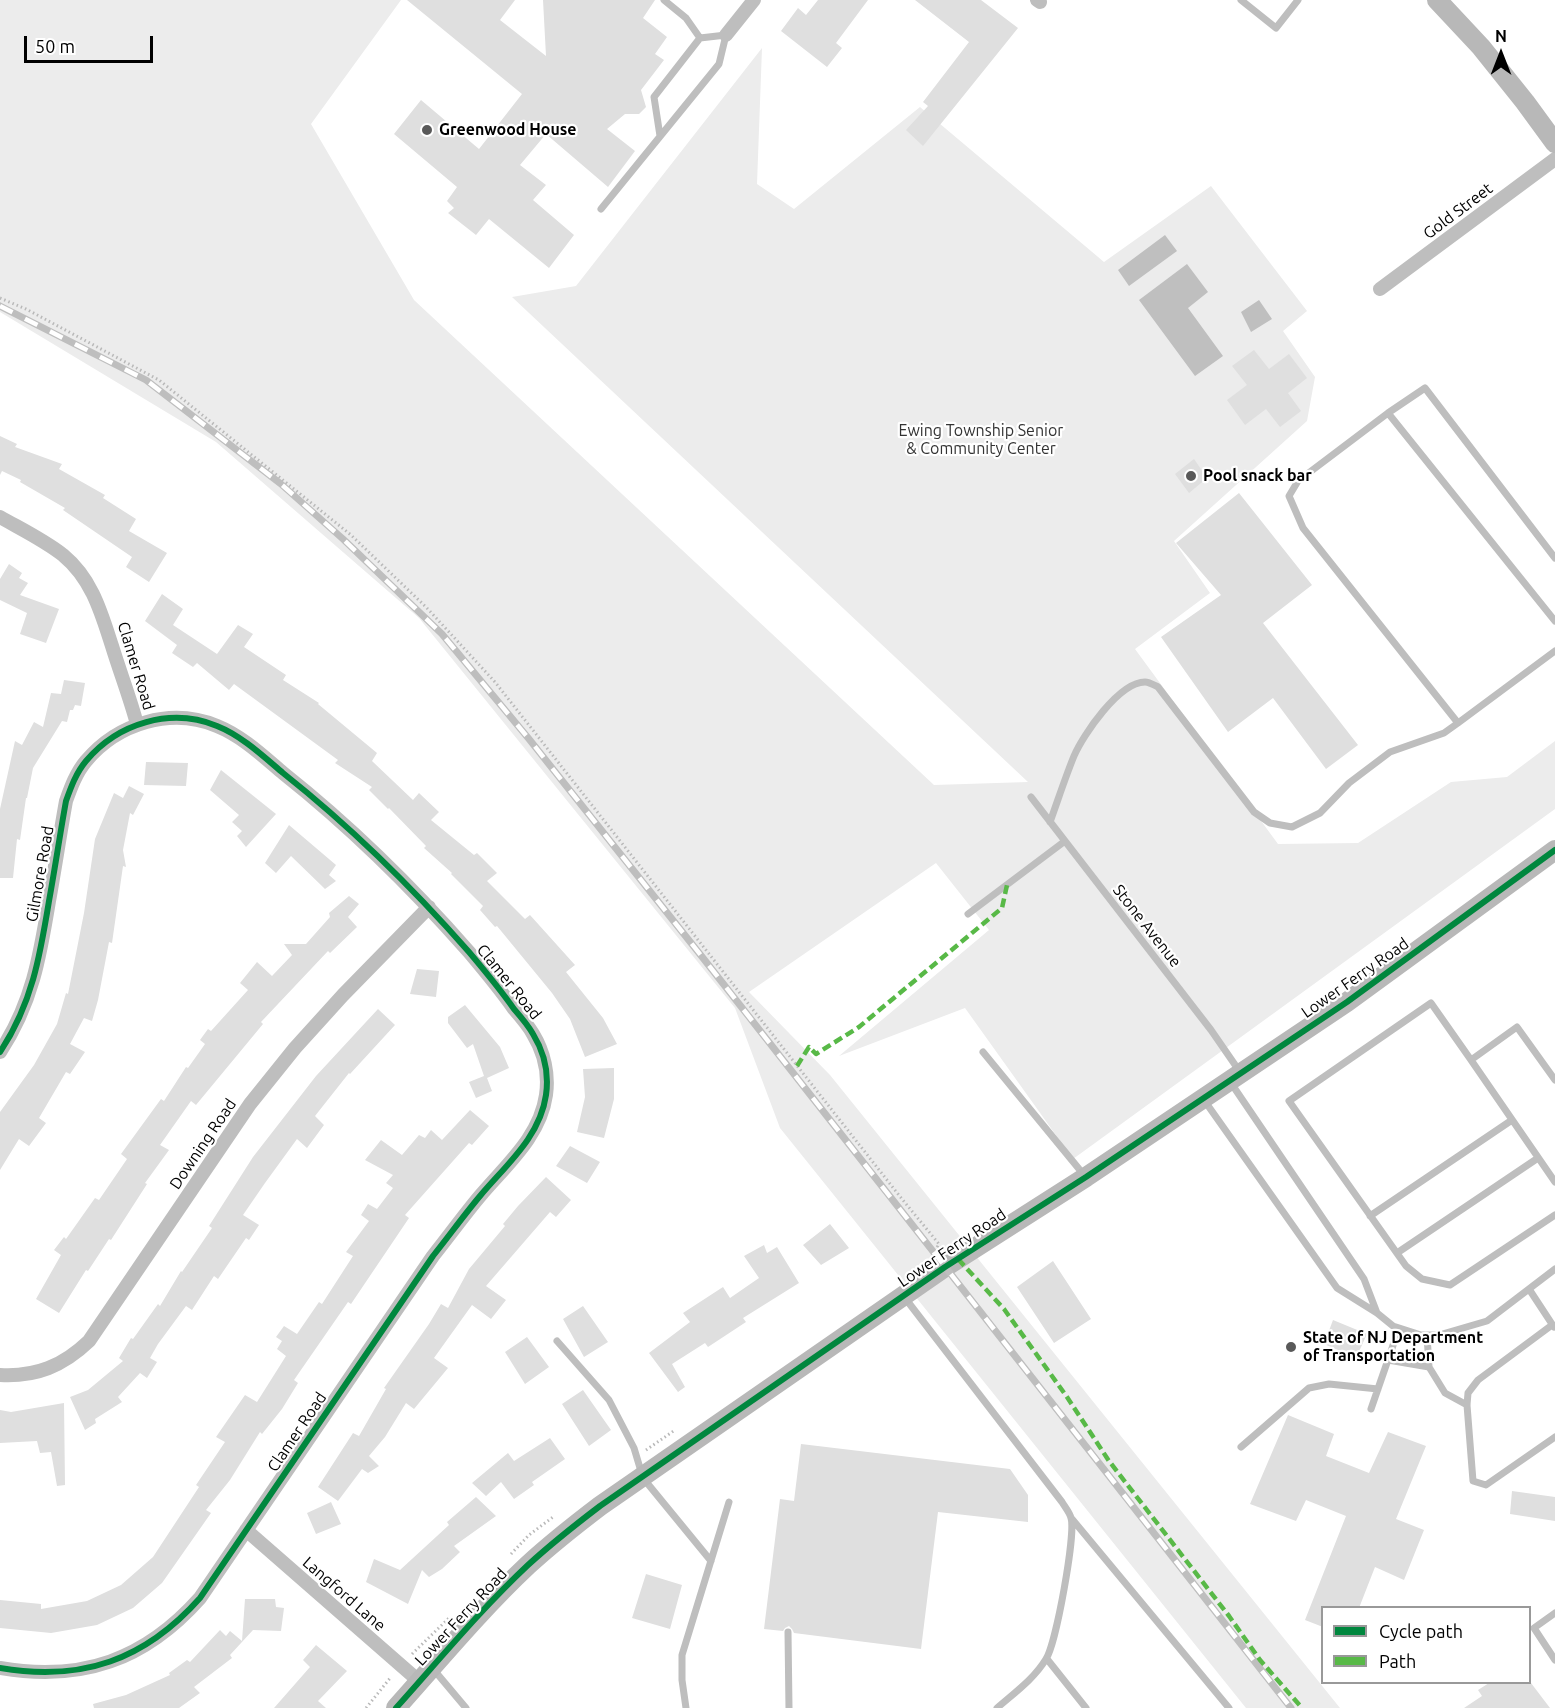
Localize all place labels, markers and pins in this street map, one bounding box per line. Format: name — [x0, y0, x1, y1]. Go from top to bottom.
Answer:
place label: Greenwood House — [439, 120, 577, 140]
marker: Greenwood House — [420, 123, 434, 137]
place label: Pool snack bar — [1203, 466, 1312, 486]
marker: Pool snack bar — [1184, 469, 1198, 483]
place label: State of NJ Department of Transportation — [1303, 1328, 1483, 1366]
marker: State of NJ Department of Transportation — [1284, 1340, 1298, 1354]

